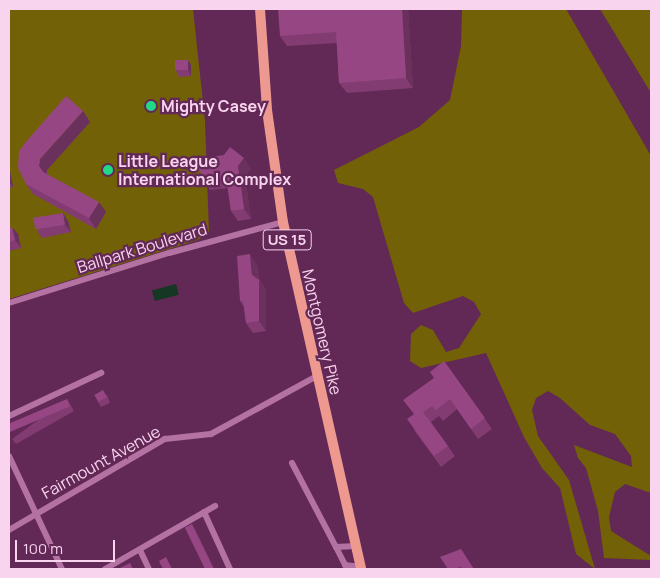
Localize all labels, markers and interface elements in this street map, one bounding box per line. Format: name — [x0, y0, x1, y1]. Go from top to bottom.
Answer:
place label: Mighty Casey — [161, 96, 266, 116]
marker: Mighty Casey — [145, 100, 157, 112]
place label: Little League International Complex — [118, 151, 291, 189]
marker: Little League International Complex — [102, 164, 114, 176]
street label: Ballpark Boulevard — [75, 219, 209, 277]
road number: US 15 — [262, 228, 312, 252]
street label: Montgomery Pike — [298, 267, 346, 397]
street label: Fairmount Avenue — [38, 421, 164, 503]
scale bar — [18, 530, 118, 562]
text: 100 m — [23, 538, 63, 559]

